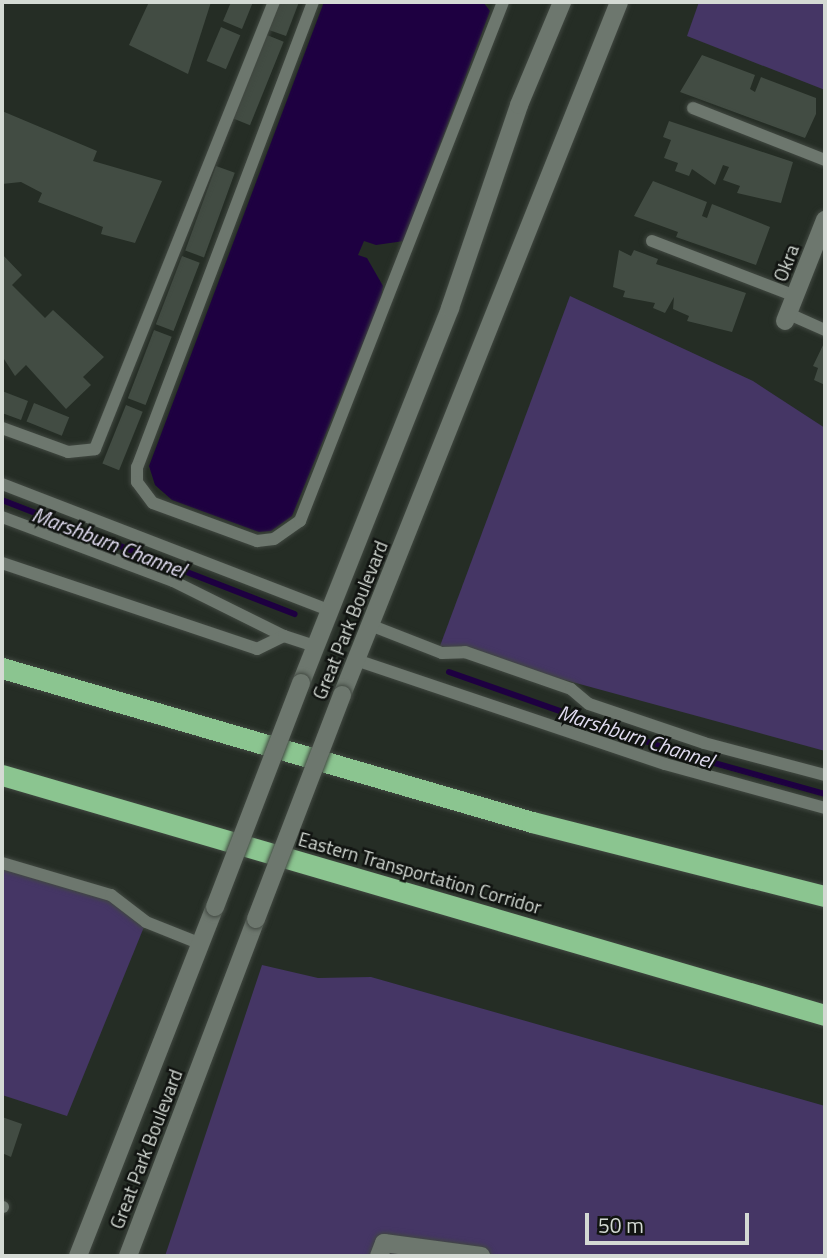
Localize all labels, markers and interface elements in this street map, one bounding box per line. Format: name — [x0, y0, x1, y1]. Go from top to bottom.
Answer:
street label: Okra — [769, 241, 803, 285]
water label: Marshburn Channel — [29, 501, 189, 583]
street label: Great Park Boulevard — [308, 537, 392, 703]
water label: Marshburn Channel — [555, 699, 717, 773]
street label: Eastern Transportation Corridor — [296, 827, 544, 919]
street label: Great Park Boulevard — [105, 1066, 187, 1232]
scale bar — [589, 1198, 754, 1242]
text: 50 m — [598, 1209, 644, 1241]

